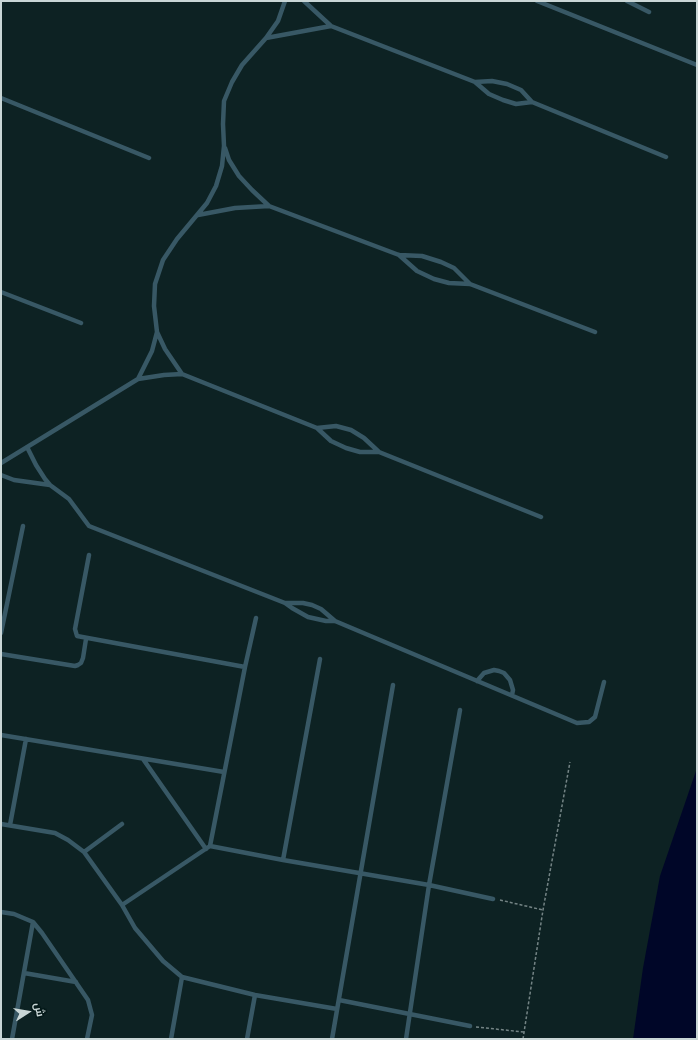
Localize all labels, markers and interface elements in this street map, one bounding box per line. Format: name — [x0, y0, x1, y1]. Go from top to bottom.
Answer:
north arrow — [8, 992, 48, 1032]
text: ش — [30, 1001, 49, 1018]

